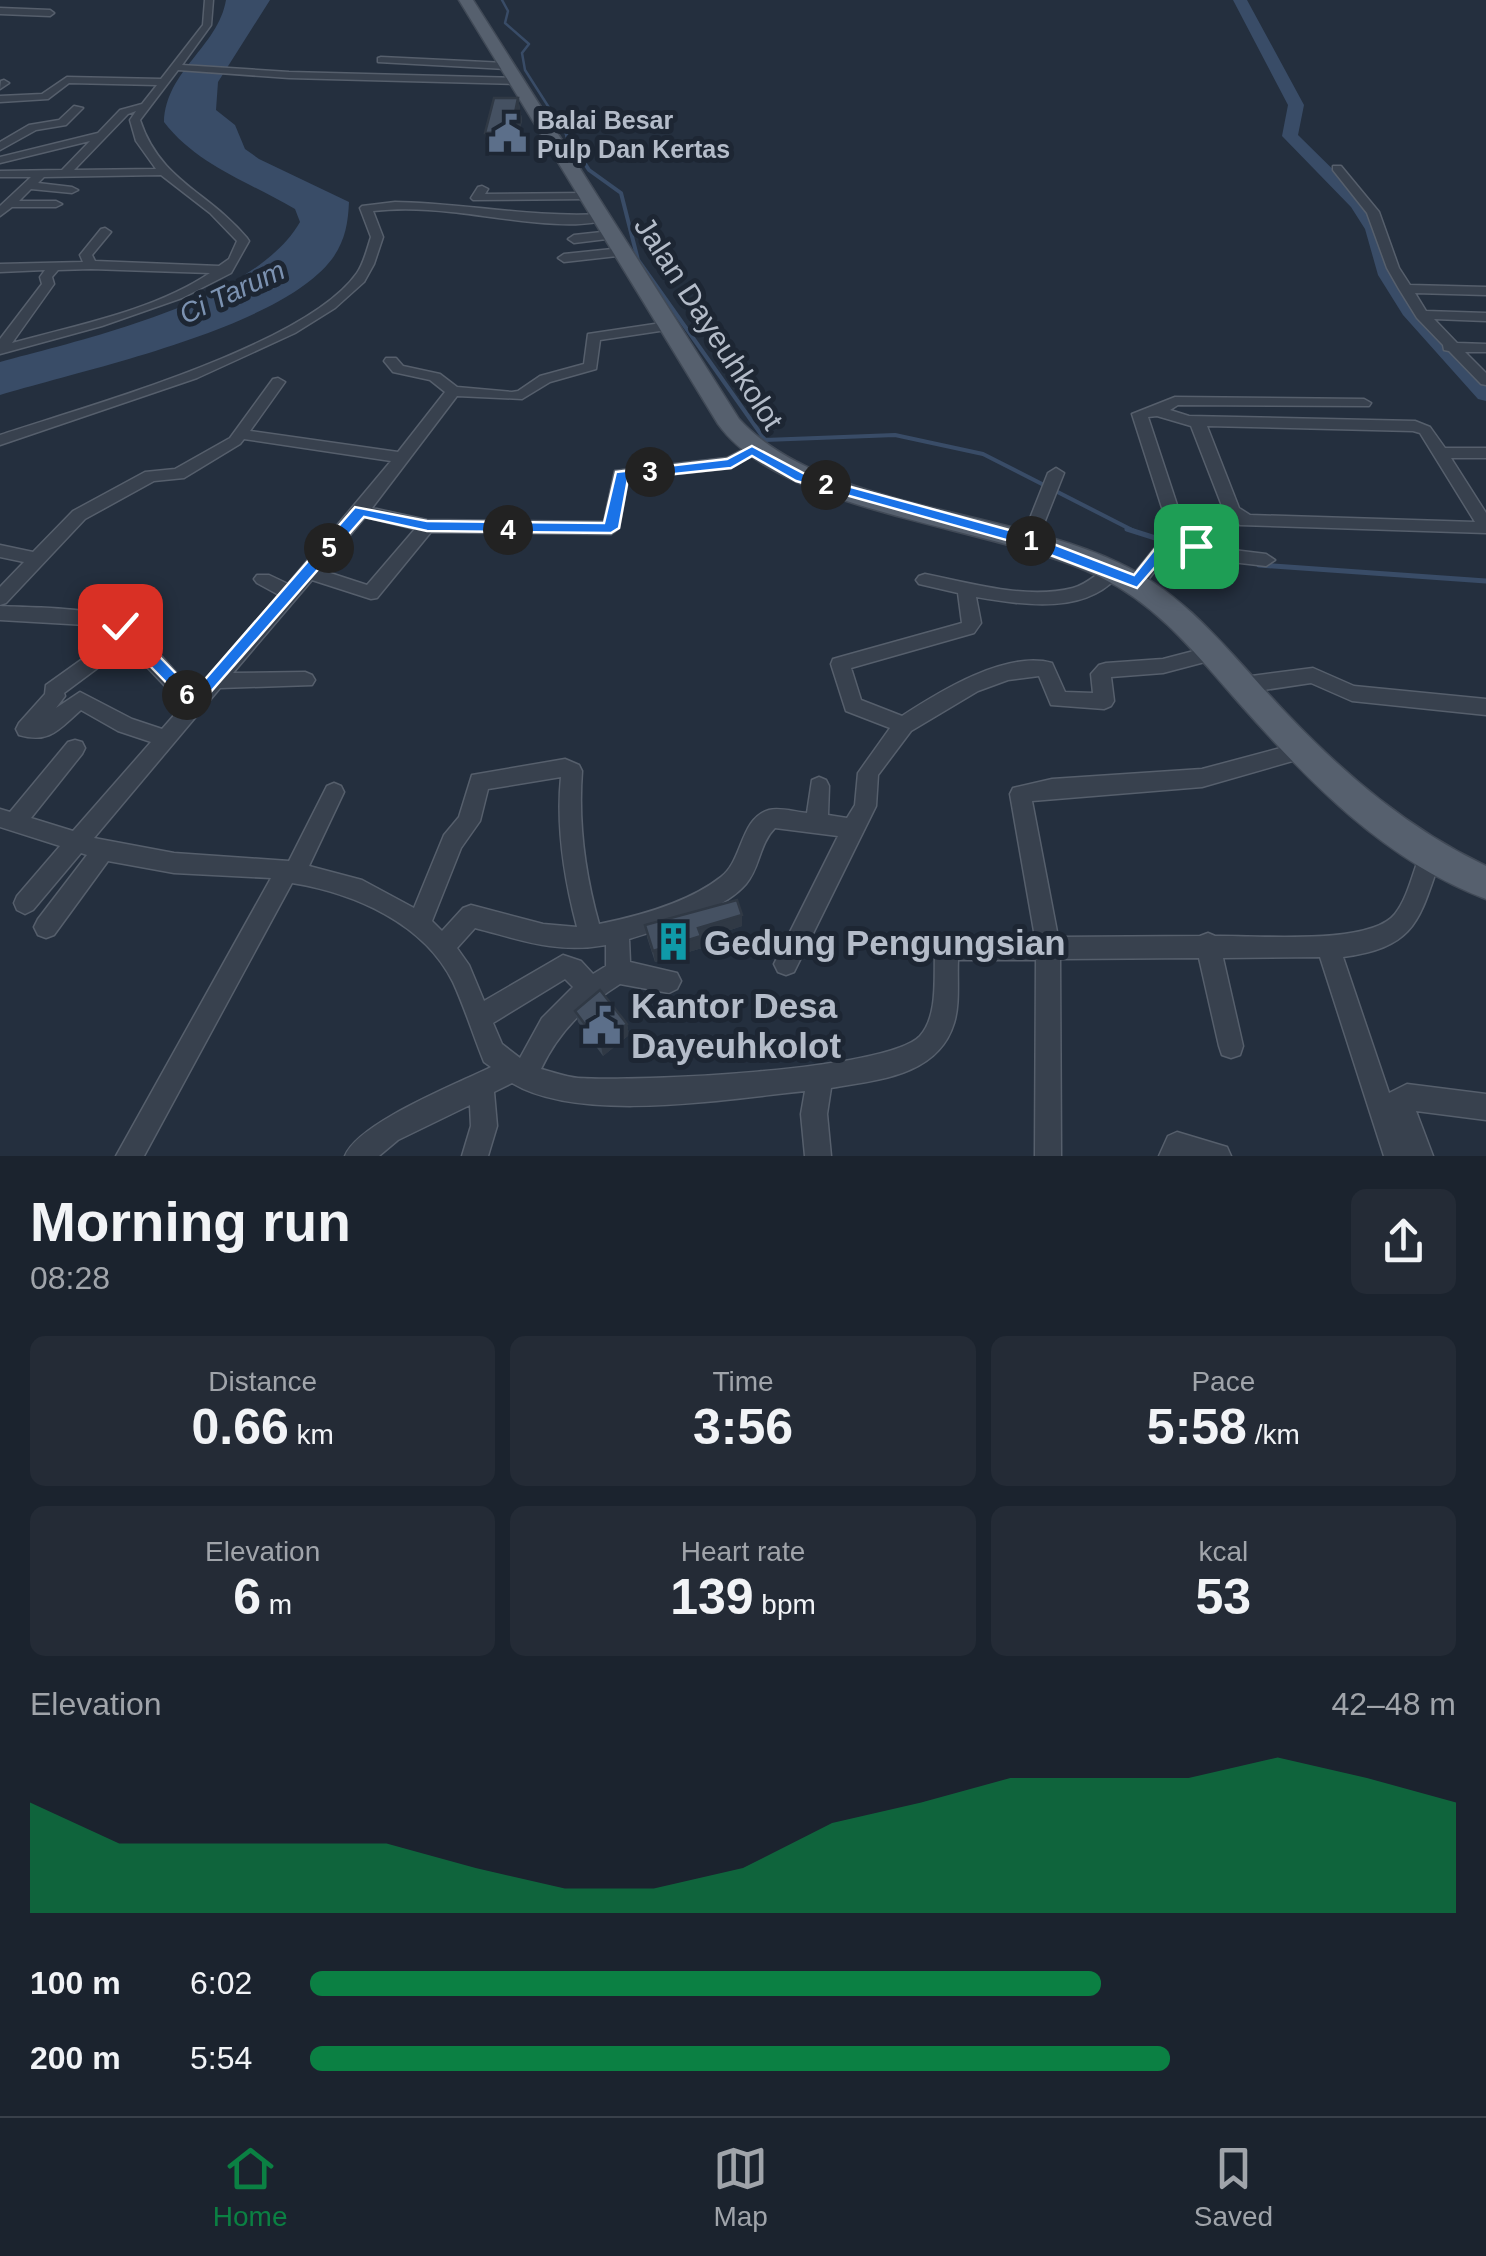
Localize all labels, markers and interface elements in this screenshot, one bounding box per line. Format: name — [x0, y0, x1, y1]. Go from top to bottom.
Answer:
place label: Balai Besar Pulp Dan Kertas — [537, 106, 730, 163]
public building icon: Balai Besar Pulp Dan Kertas — [486, 113, 528, 155]
street label: Jalan Dayeuhkolot — [628, 211, 790, 436]
water label: Ci Tarum — [174, 254, 290, 330]
pin: 3 — [625, 447, 675, 497]
text: 3 — [642, 456, 658, 487]
pin: 2 — [801, 460, 851, 510]
text: 2 — [818, 469, 834, 500]
pin — [1154, 504, 1239, 589]
pin: 4 — [483, 505, 533, 555]
text: 4 — [500, 514, 516, 545]
pin: 1 — [1006, 516, 1056, 566]
icon: arrive — [1169, 519, 1224, 574]
pin: 5 — [304, 523, 354, 573]
text: 1 — [1023, 525, 1039, 556]
text: 5 — [321, 532, 337, 563]
pin — [78, 584, 163, 669]
icon: check — [93, 599, 148, 654]
pin: 6 — [162, 670, 212, 720]
text: 6 — [179, 679, 195, 710]
building icon: Gedung Pengungsian — [653, 921, 695, 963]
place label: Gedung Pengungsian — [704, 923, 1066, 962]
place label: Kantor Desa Dayeuhkolot — [631, 986, 841, 1065]
public building icon: Kantor Desa Dayeuhkolot — [580, 1004, 622, 1046]
button: share — [1351, 1189, 1456, 1294]
text: Morning run — [30, 1191, 351, 1253]
text: 08:28 — [30, 1260, 110, 1296]
text: Distance — [208, 1366, 317, 1397]
text: Time — [712, 1366, 774, 1397]
text: Pace — [1191, 1366, 1255, 1397]
text: 0.66 — [191, 1399, 289, 1455]
text: 3:56 — [693, 1399, 793, 1455]
text: 5:58 — [1147, 1399, 1247, 1455]
text: km — [289, 1419, 334, 1450]
text: /km — [1247, 1419, 1300, 1450]
text: Elevation — [205, 1536, 320, 1567]
text: Heart rate — [681, 1536, 805, 1567]
text: kcal — [1198, 1536, 1248, 1567]
text: 6 — [233, 1569, 261, 1625]
text: 139 — [670, 1569, 754, 1625]
text: 53 — [1196, 1569, 1251, 1625]
text: m — [261, 1589, 292, 1620]
text: bpm — [754, 1589, 816, 1620]
text: Elevation — [30, 1686, 162, 1722]
text: 42–48 m — [1331, 1686, 1456, 1722]
text: 100 m — [30, 1965, 121, 2001]
text: 6:02 — [190, 1965, 252, 2001]
text: 200 m — [30, 2040, 121, 2076]
text: 5:54 — [190, 2040, 252, 2076]
tab: Home — [213, 2141, 288, 2233]
tab: Map — [713, 2141, 768, 2233]
tab: Saved — [1194, 2141, 1273, 2233]

